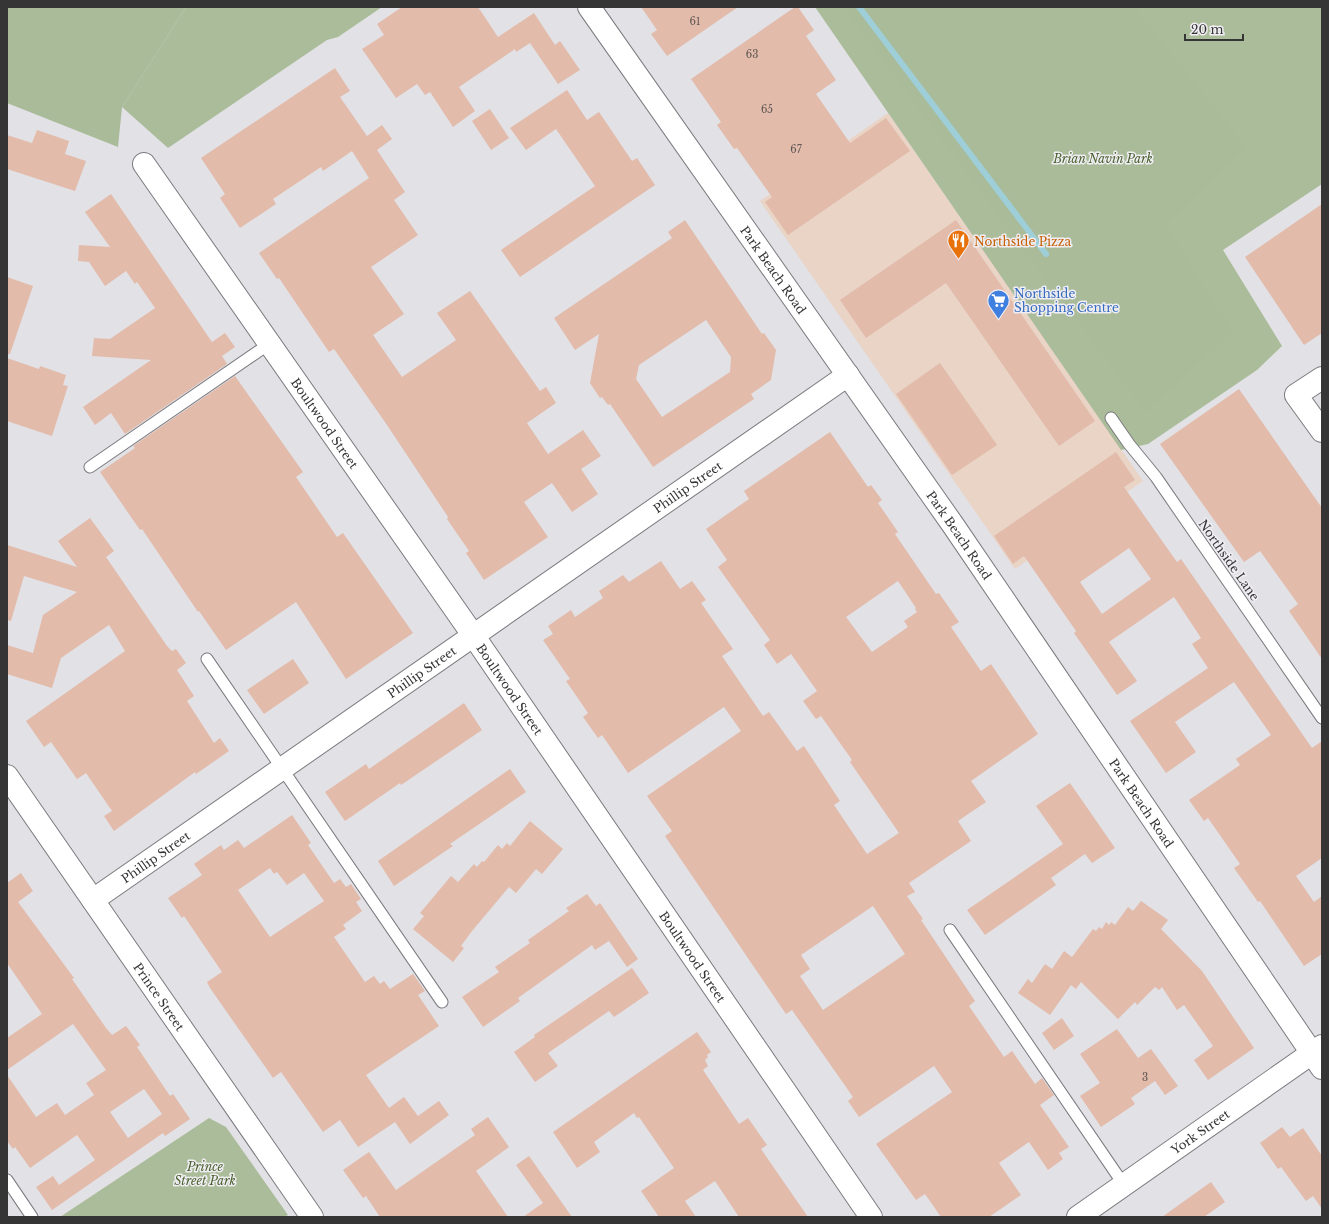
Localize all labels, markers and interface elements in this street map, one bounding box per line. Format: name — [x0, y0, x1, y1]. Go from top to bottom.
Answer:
house number: 61 — [690, 15, 700, 28]
scale bar — [1185, 16, 1243, 42]
text: 20 m — [1191, 22, 1223, 37]
house number: 63 — [746, 48, 758, 61]
house number: 65 — [761, 103, 773, 116]
house number: 67 — [790, 143, 803, 156]
park label: Brian Navin Park — [1052, 151, 1153, 166]
street label: Park Beach Road — [738, 223, 810, 317]
restaurant icon: Northside Pizza — [946, 228, 972, 261]
place label: Northside Pizza — [974, 234, 1071, 249]
place label: Northside Shopping Centre — [1014, 286, 1119, 315]
supermarket icon: Northside Shopping Centre — [985, 287, 1011, 320]
street label: Boultwood Street — [288, 375, 362, 472]
street label: Phillip Street — [650, 457, 725, 516]
street label: Park Beach Road — [924, 488, 995, 582]
street label: Northside Lane — [1196, 517, 1263, 603]
street label: Boultwood Street — [474, 641, 547, 738]
street label: Phillip Street — [384, 642, 459, 701]
street label: Park Beach Road — [1106, 756, 1177, 850]
street label: Phillip Street — [118, 827, 193, 886]
street label: Boultwood Street — [656, 908, 730, 1005]
street label: Prince Street — [131, 960, 188, 1034]
house number: 3 — [1142, 1071, 1148, 1084]
street label: York Street — [1167, 1106, 1233, 1158]
park label: Prince Street Park — [174, 1159, 236, 1188]

